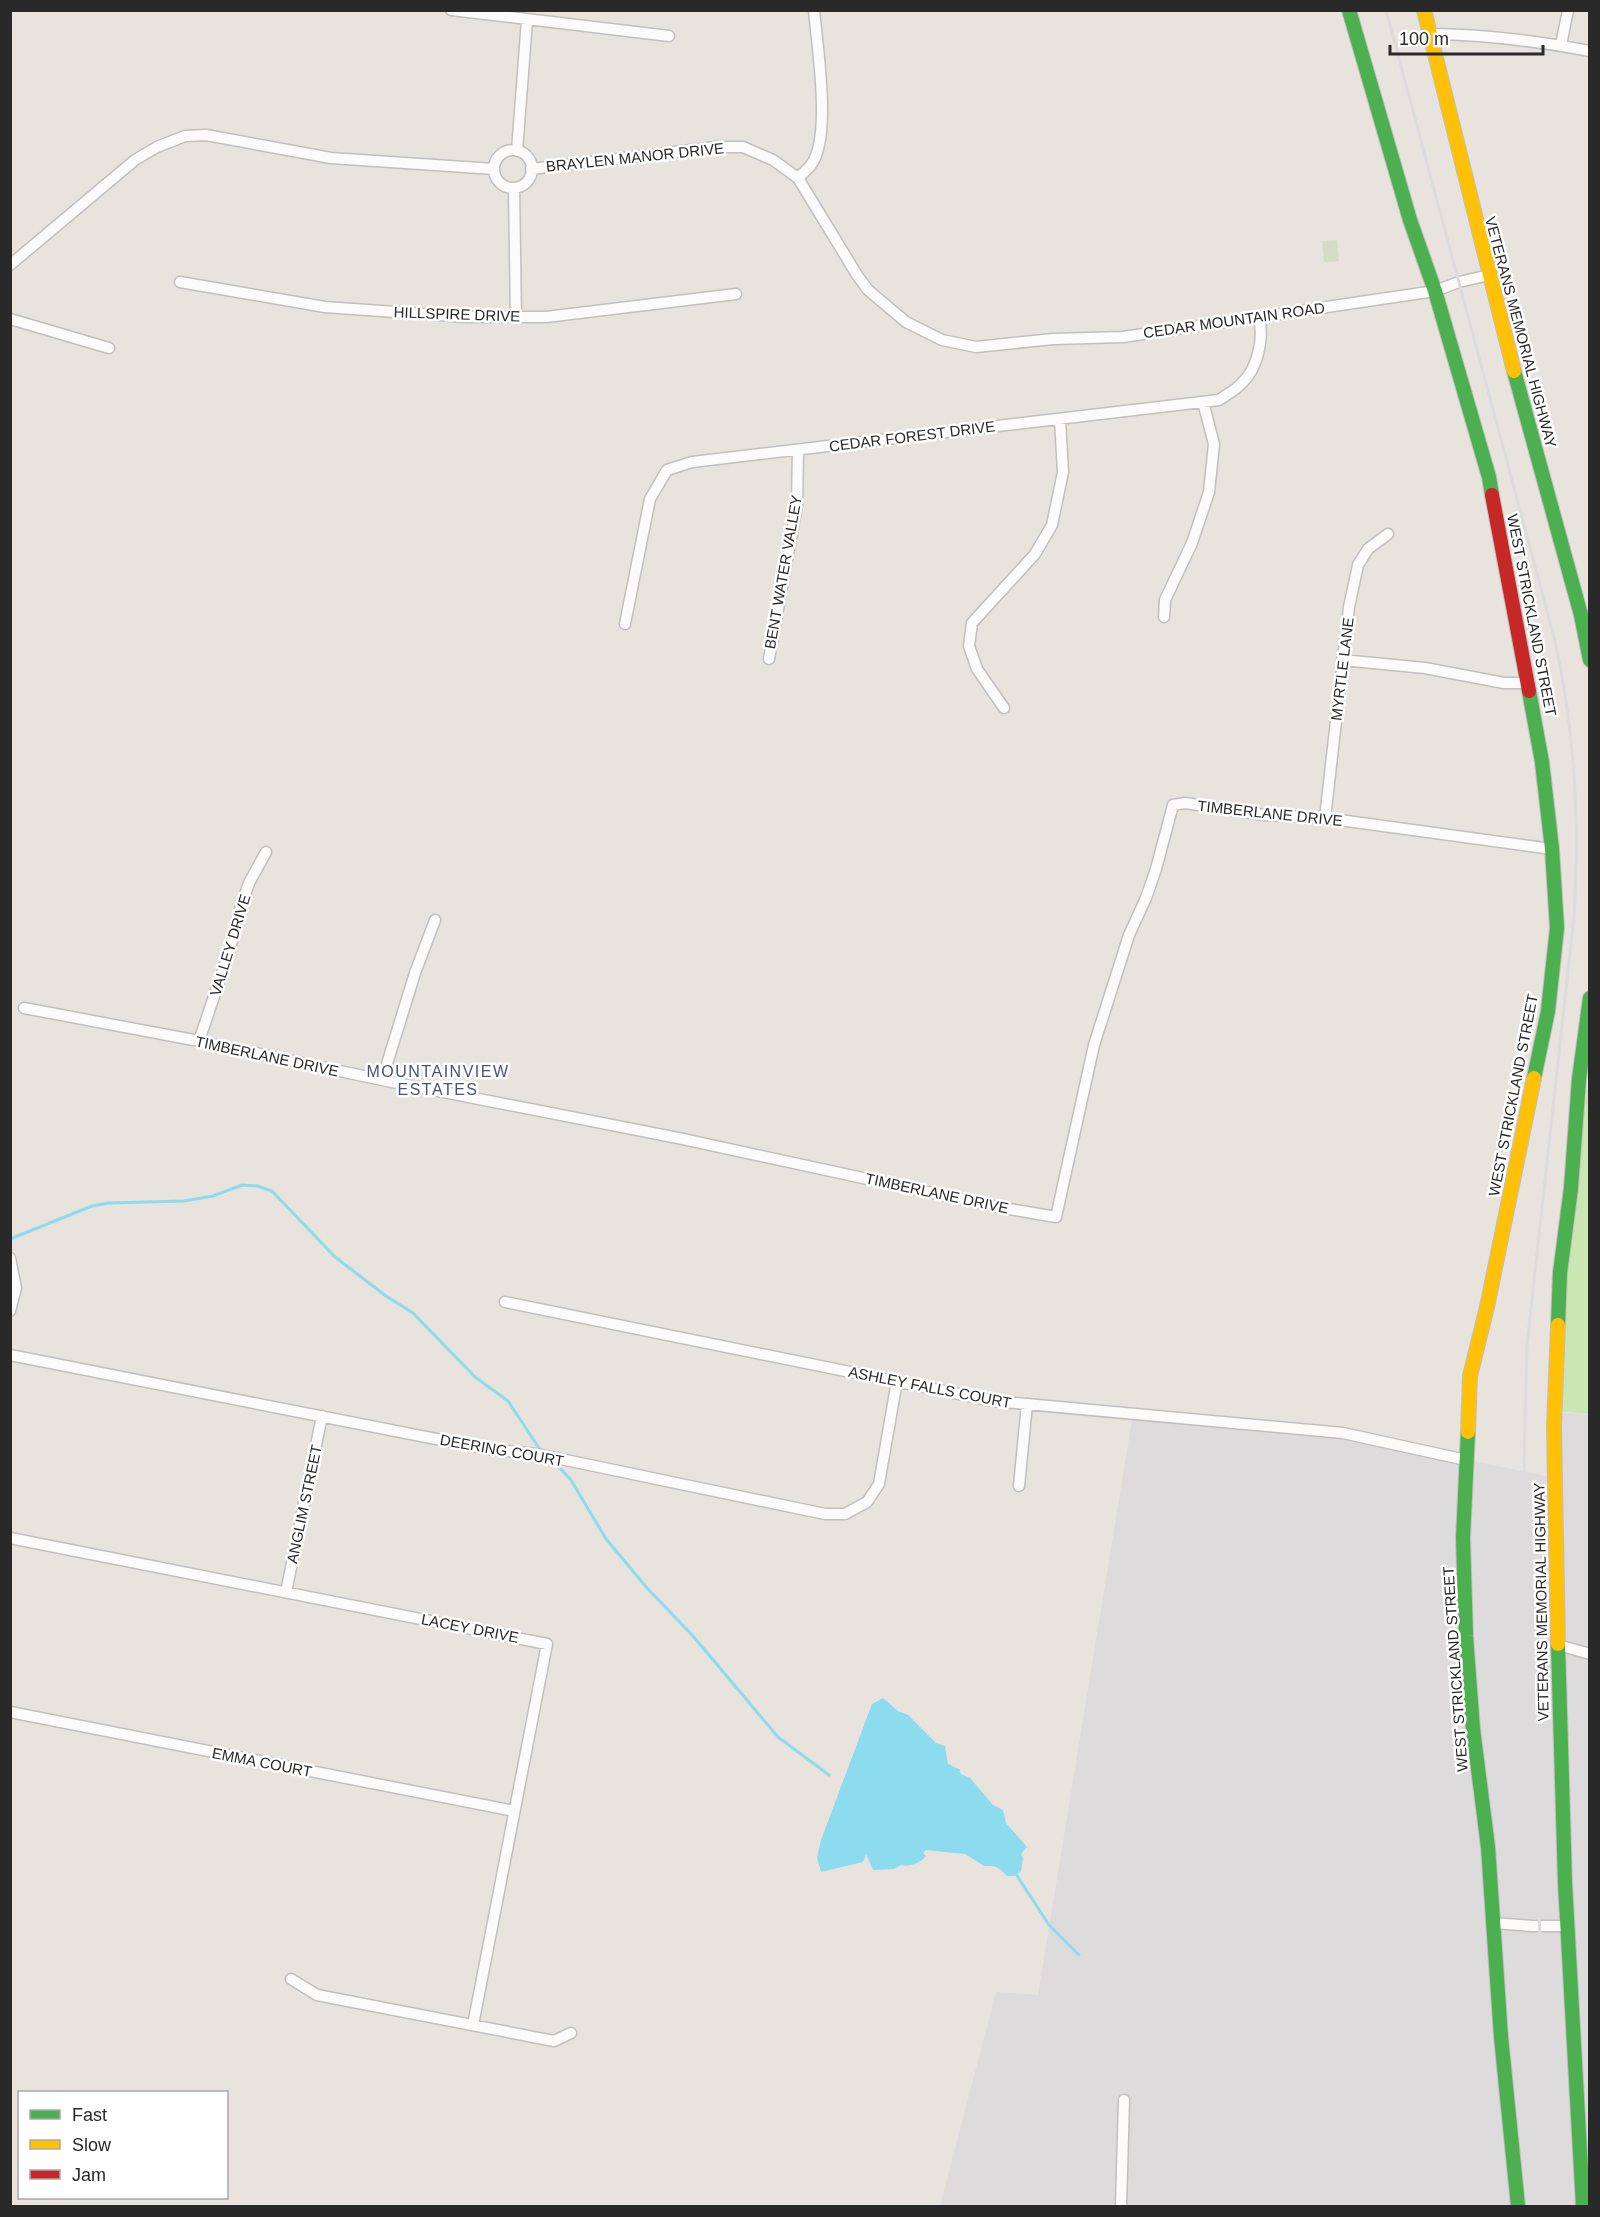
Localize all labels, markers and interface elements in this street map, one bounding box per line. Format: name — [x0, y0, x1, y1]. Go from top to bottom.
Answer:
scale bar — [1390, 18, 1543, 56]
text: 100 m — [1399, 29, 1449, 49]
street label: BRAYLEN MANOR DRIVE — [545, 139, 725, 175]
street label: VETERANS MEMORIAL HIGHWAY — [1482, 215, 1560, 449]
street label: CEDAR MOUNTAIN ROAD — [1142, 299, 1326, 341]
street label: HILLSPIRE DRIVE — [393, 303, 521, 325]
street label: CEDAR FOREST DRIVE — [828, 417, 996, 455]
street label: BENT WATER VALLEY — [761, 494, 805, 650]
street label: WEST STRICKLAND STREET — [1504, 512, 1560, 718]
street label: MYRTLE LANE — [1327, 616, 1357, 722]
street label: TIMBERLANE DRIVE — [1197, 797, 1343, 829]
street label: VALLEY DRIVE — [206, 892, 254, 998]
street label: WEST STRICKLAND STREET — [1485, 992, 1541, 1198]
street label: TIMBERLANE DRIVE — [194, 1033, 340, 1079]
district label: MOUNTAINVIEW ESTATES — [366, 1063, 510, 1098]
street label: TIMBERLANE DRIVE — [864, 1170, 1010, 1216]
street label: ASHLEY FALLS COURT — [847, 1363, 1013, 1411]
street label: DEERING COURT — [439, 1431, 565, 1469]
street label: ANGLIM STREET — [283, 1443, 325, 1565]
street label: VETERANS MEMORIAL HIGHWAY — [1530, 1483, 1552, 1721]
street label: WEST STRICKLAND STREET — [1439, 1566, 1471, 1772]
street label: LACEY DRIVE — [420, 1610, 520, 1646]
street label: EMMA COURT — [211, 1744, 313, 1780]
legend — [18, 2091, 228, 2199]
text: Fast — [72, 2105, 107, 2125]
text: Slow — [72, 2135, 112, 2155]
text: Jam — [72, 2165, 106, 2185]

